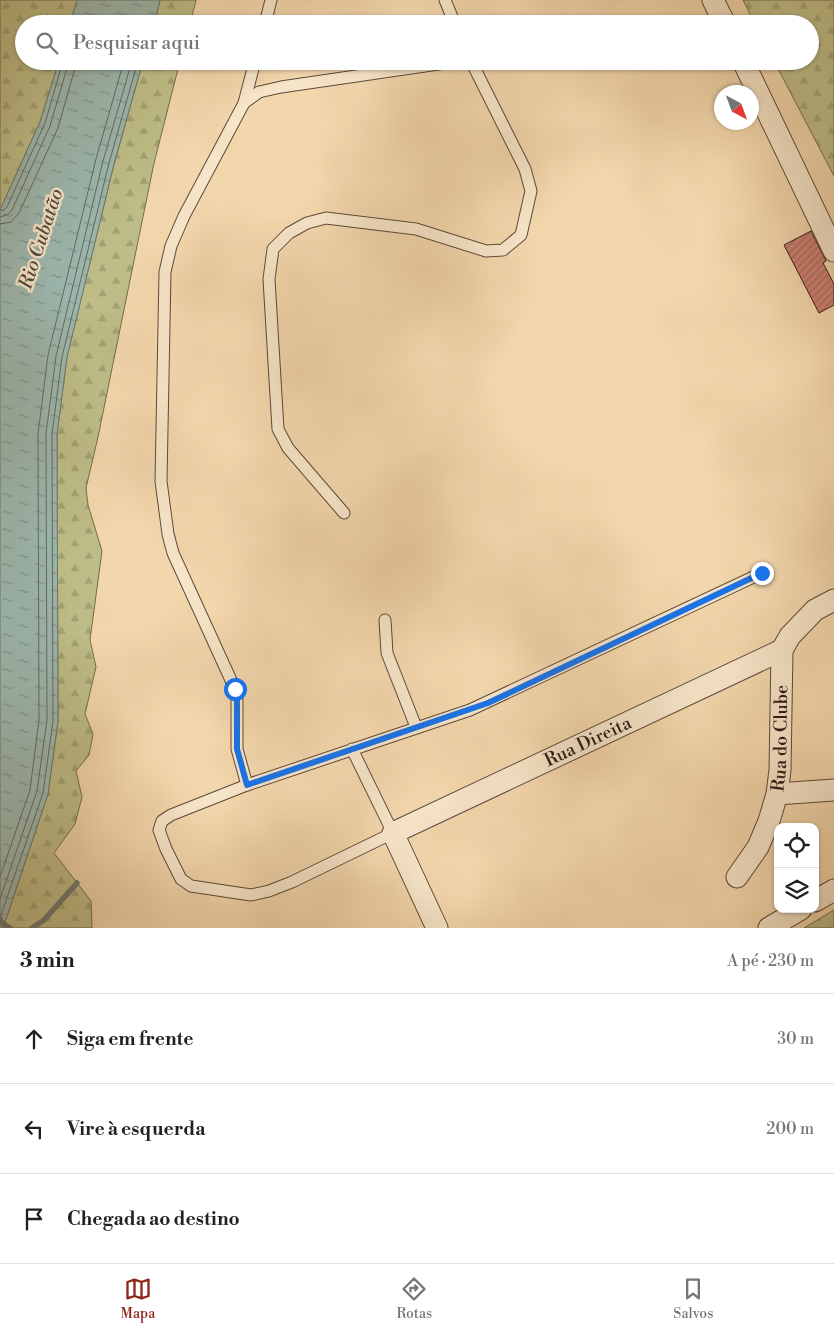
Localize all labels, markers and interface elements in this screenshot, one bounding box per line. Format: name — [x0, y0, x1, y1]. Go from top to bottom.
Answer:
search box — [15, 15, 819, 70]
icon: search — [33, 29, 61, 57]
text: Pesquisar aqui — [73, 31, 200, 55]
north arrow — [714, 85, 759, 130]
water label: Rio Cubatão — [13, 186, 69, 293]
route end — [751, 562, 774, 585]
route start — [224, 678, 247, 701]
street label: Rua do Clube — [766, 685, 793, 793]
street label: Rua Direita — [541, 711, 636, 772]
map controls — [774, 823, 819, 913]
button: locate — [774, 823, 819, 868]
button: layers — [774, 868, 819, 913]
text: 3 min — [20, 948, 75, 974]
text: A pé · 230 m — [727, 951, 814, 971]
icon: ahead — [20, 1025, 48, 1053]
text: Siga em frente — [67, 1027, 194, 1051]
text: 30 m — [777, 1029, 814, 1049]
icon: left — [20, 1115, 48, 1143]
text: Vire à esquerda — [67, 1117, 206, 1141]
text: 200 m — [766, 1119, 814, 1139]
icon: arrive — [20, 1205, 48, 1233]
text: Chegada ao destino — [67, 1207, 240, 1231]
tab: Mapa — [121, 1275, 155, 1323]
tab: Rotas — [396, 1275, 432, 1323]
tab: Salvos — [673, 1275, 713, 1323]

